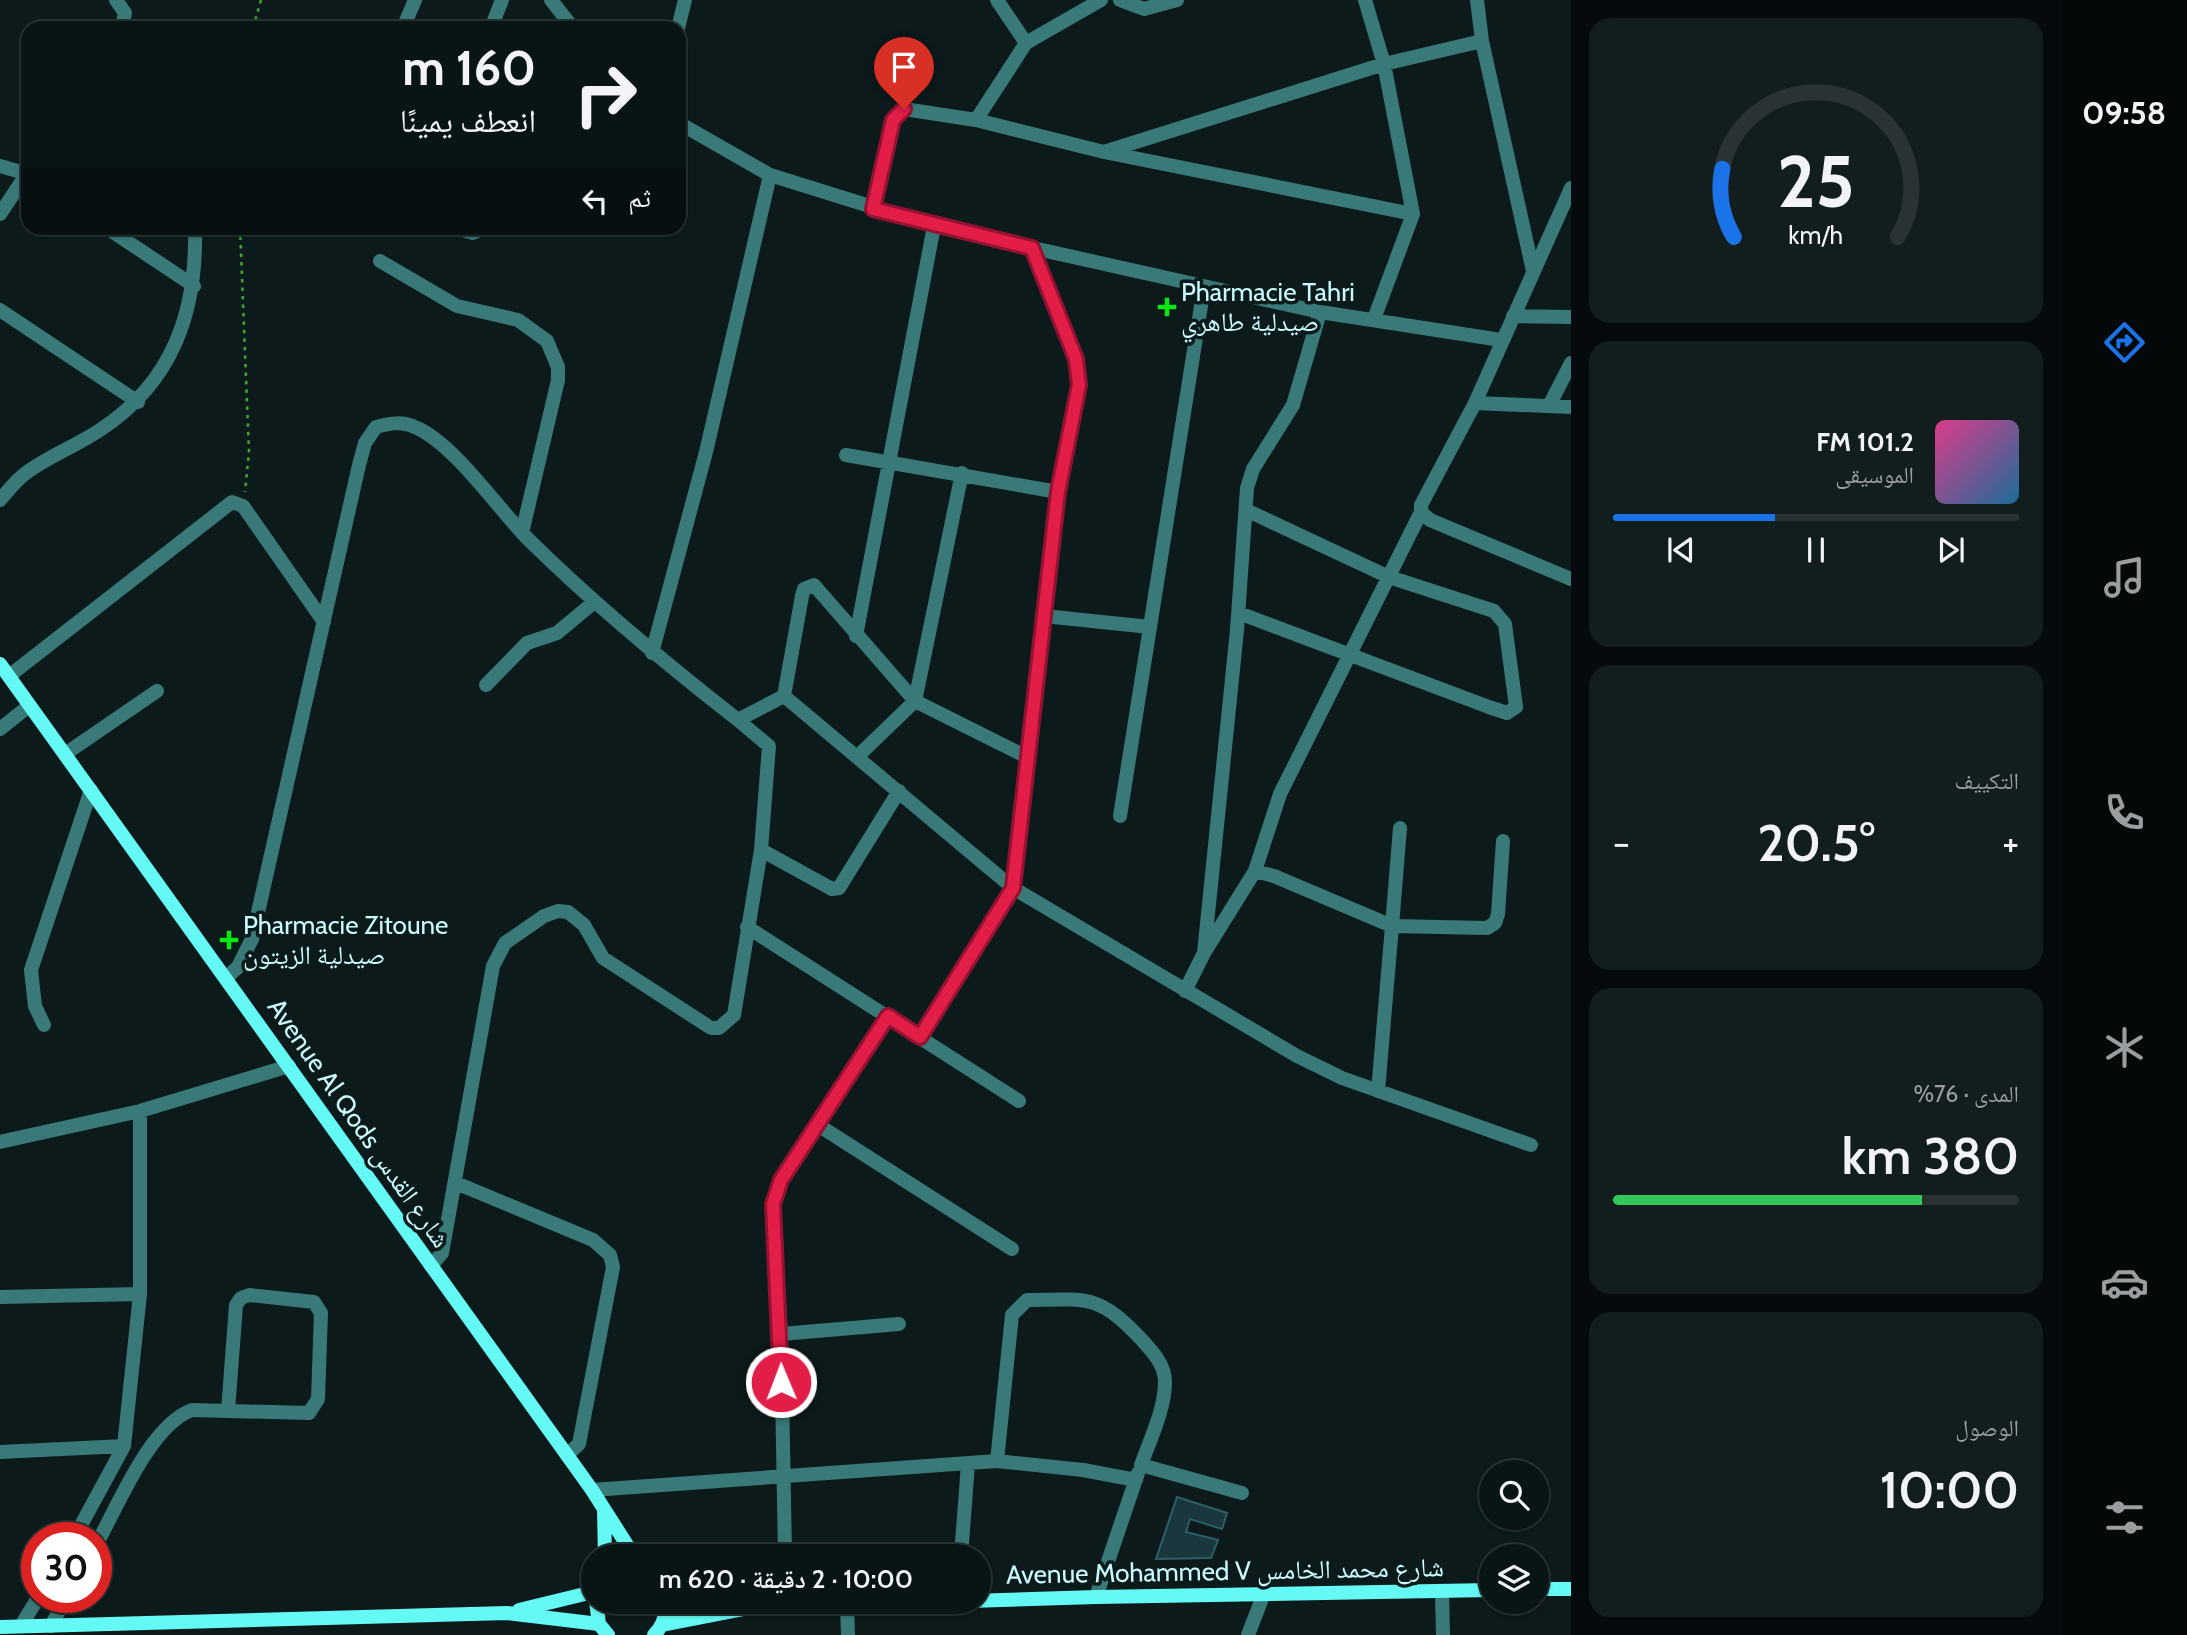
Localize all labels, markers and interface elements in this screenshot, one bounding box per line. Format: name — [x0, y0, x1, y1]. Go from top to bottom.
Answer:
pin — [874, 37, 934, 109]
text: 160 m — [402, 38, 536, 97]
icon: arrive — [885, 48, 923, 86]
icon: right — [560, 49, 651, 140]
text: 09:58 — [2082, 93, 2166, 132]
text: انعطف يمينًا — [400, 101, 536, 140]
text: 25 — [1777, 137, 1855, 225]
icon: left — [576, 182, 614, 220]
text: ثم — [628, 182, 651, 214]
text: km/h — [1789, 220, 1843, 250]
place label: Pharmacie Tahri صيدلية طاهري — [1181, 276, 1355, 343]
marker: Pharmacie Tahri صيدلية طاهري — [1159, 299, 1175, 315]
icon: directions — [2100, 318, 2149, 367]
text: 101.2 FM — [1816, 426, 1914, 458]
text: الموسيقى — [1835, 461, 1914, 489]
icon: previous — [1662, 531, 1700, 569]
icon: pause — [1797, 531, 1835, 569]
icon: next — [1932, 531, 1970, 569]
icon: music — [2100, 553, 2149, 602]
text: التكييف — [1954, 767, 2019, 795]
icon: phone — [2100, 788, 2149, 837]
text: 20.5° — [1757, 811, 1875, 874]
text: − — [1613, 819, 1630, 866]
text: + — [2002, 819, 2019, 866]
place label: Pharmacie Zitoune صيدلية الزيتون — [243, 909, 448, 971]
marker: Pharmacie Zitoune صيدلية الزيتون — [221, 932, 237, 948]
street label: Avenue Al Qods شارع القدس — [261, 992, 457, 1254]
icon: climate — [2100, 1023, 2149, 1072]
text: المدى · 76% — [1913, 1080, 2019, 1108]
text: 380 km — [1841, 1124, 2019, 1187]
icon: car — [2100, 1258, 2149, 1307]
position arrow — [744, 1345, 818, 1419]
text: الوصول — [1955, 1414, 2019, 1442]
text: 10:00 — [1880, 1458, 2019, 1521]
map controls — [1479, 1460, 1549, 1614]
button: search — [1479, 1460, 1549, 1530]
icon: filters — [2100, 1493, 2149, 1542]
speed limit sign: 30 — [21, 1522, 112, 1613]
button: layers — [1479, 1544, 1549, 1614]
street label: Avenue Mohammed V شارع محمد الخامس — [1006, 1551, 1444, 1591]
text: 10:00 · 2 دقيقة · 620 m — [659, 1563, 913, 1595]

